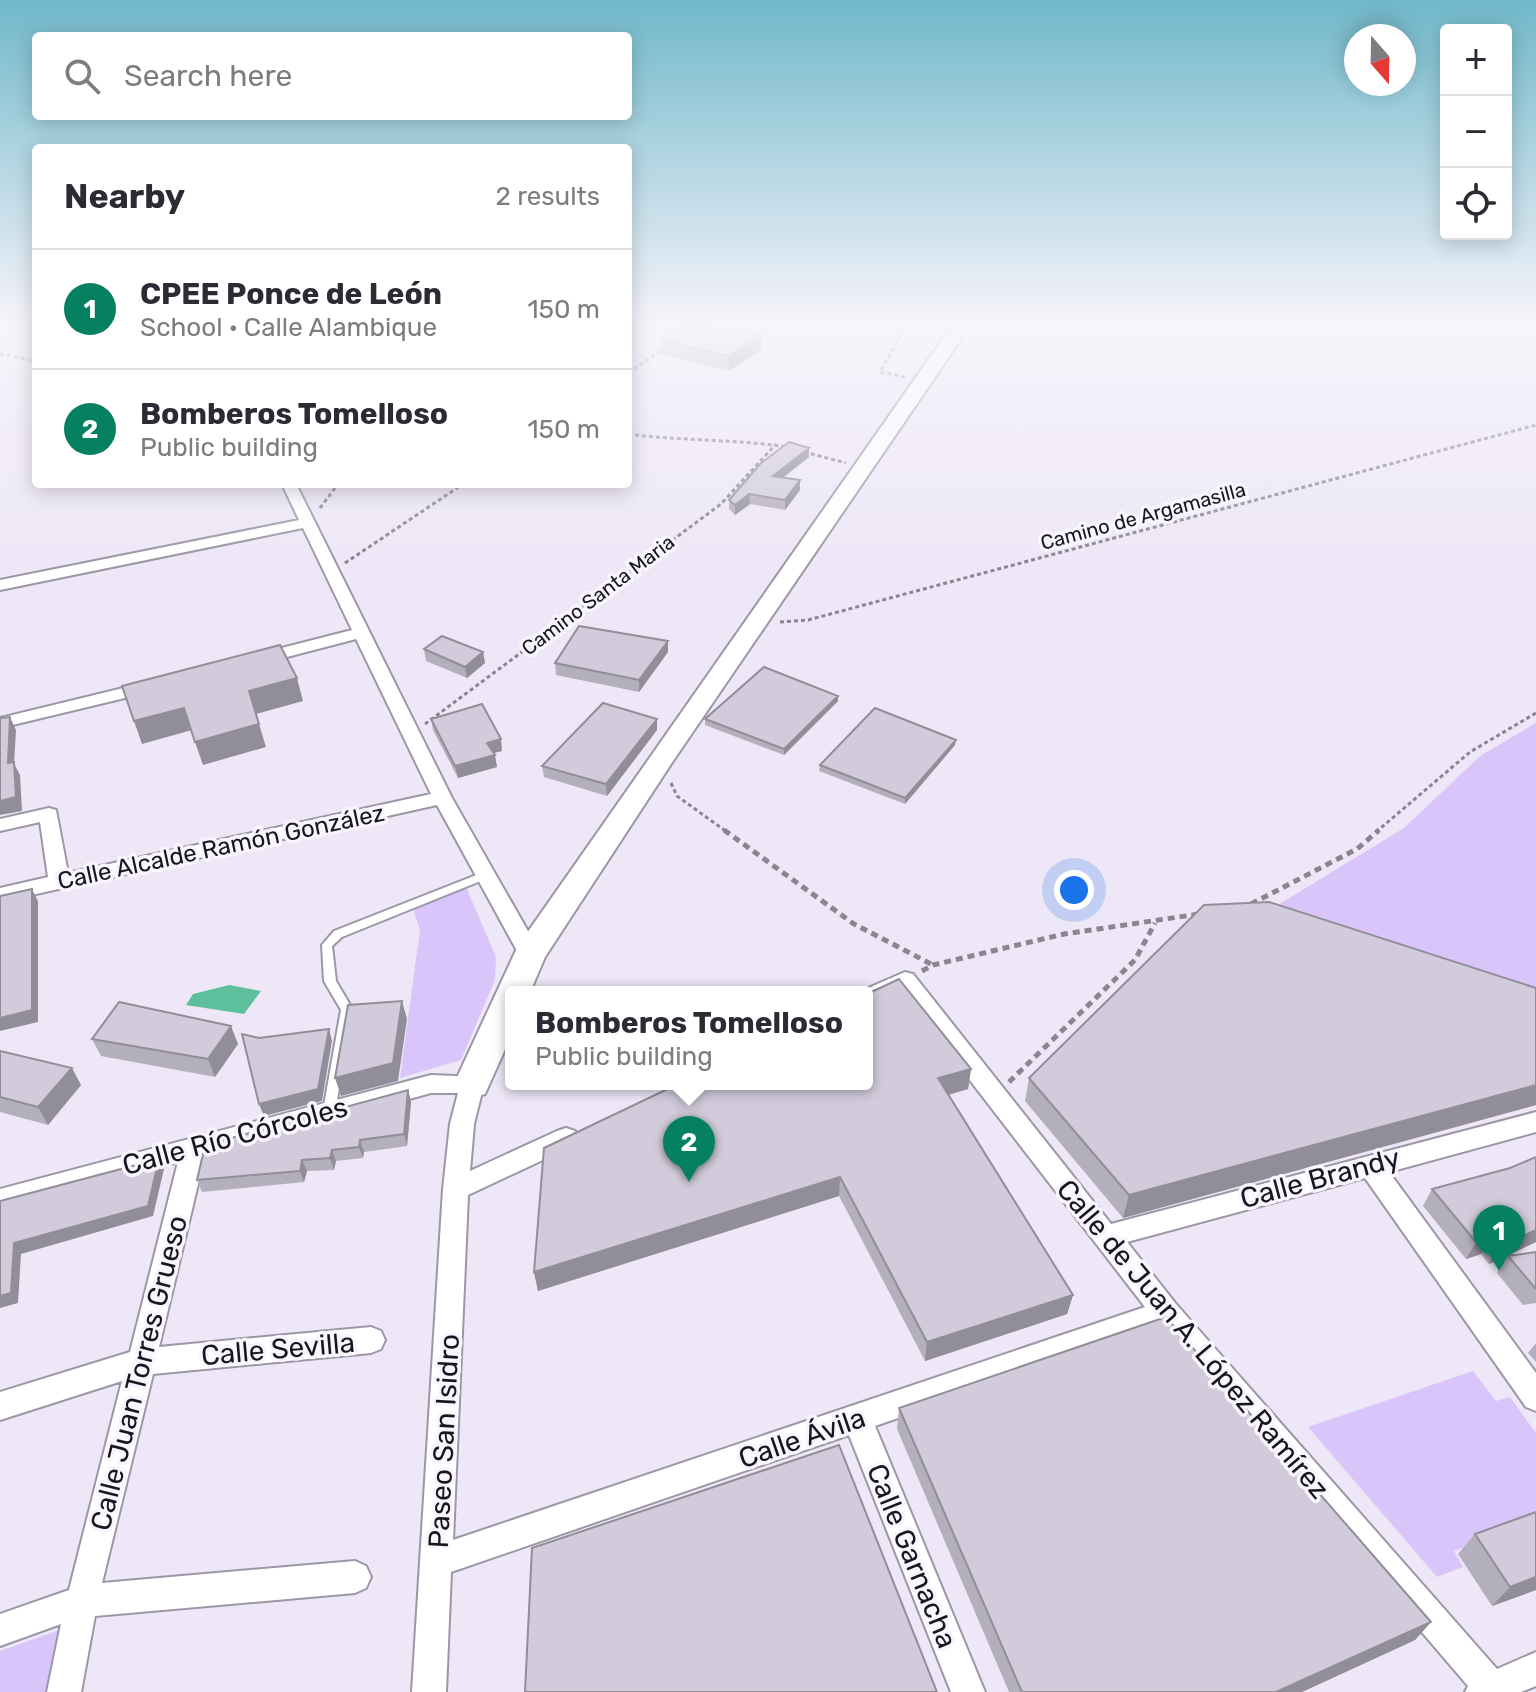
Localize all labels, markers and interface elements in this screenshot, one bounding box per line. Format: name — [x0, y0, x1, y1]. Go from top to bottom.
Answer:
north arrow — [1344, 24, 1416, 96]
map controls — [1440, 24, 1512, 240]
button: + — [1440, 24, 1512, 96]
search box — [32, 32, 632, 120]
icon: search — [60, 54, 104, 98]
text: Search here — [124, 58, 292, 94]
button: − — [1440, 96, 1512, 168]
button: locate — [1440, 168, 1512, 240]
text: Nearby — [64, 176, 185, 217]
text: 2 results — [496, 181, 600, 212]
text: CPEE Ponce de León — [140, 276, 442, 312]
text: 1 — [84, 294, 96, 325]
text: 150 m — [527, 294, 600, 325]
text: School · Calle Alambique — [140, 312, 437, 343]
text: Bomberos Tomelloso — [140, 396, 448, 432]
text: 2 — [82, 414, 98, 445]
text: 150 m — [527, 414, 600, 445]
text: Public building — [140, 432, 318, 463]
street label: Camino de Argamasilla — [1038, 477, 1248, 555]
street label: Camino Santa Maria — [517, 530, 679, 660]
street label: Calle Alcalde Ramón González — [55, 799, 387, 895]
your location — [1054, 870, 1094, 910]
popup — [505, 986, 873, 1090]
text: Bomberos Tomelloso — [535, 1005, 843, 1041]
text: Public building — [535, 1041, 713, 1072]
street label: Calle Río Córcoles — [119, 1090, 351, 1182]
pin: 2 — [663, 1116, 715, 1182]
street label: Calle Brandy — [1237, 1141, 1403, 1215]
street label: Calle de Juan A. López Ramírez — [1050, 1173, 1336, 1505]
pin: 1 — [1473, 1205, 1525, 1271]
street label: Calle Juan Torres Grueso — [84, 1212, 194, 1534]
street label: Calle Sevilla — [200, 1326, 356, 1372]
street label: Paseo San Isidro — [422, 1333, 466, 1549]
street label: Calle Ávila — [734, 1401, 870, 1475]
street label: Calle Garnacha — [860, 1459, 964, 1653]

